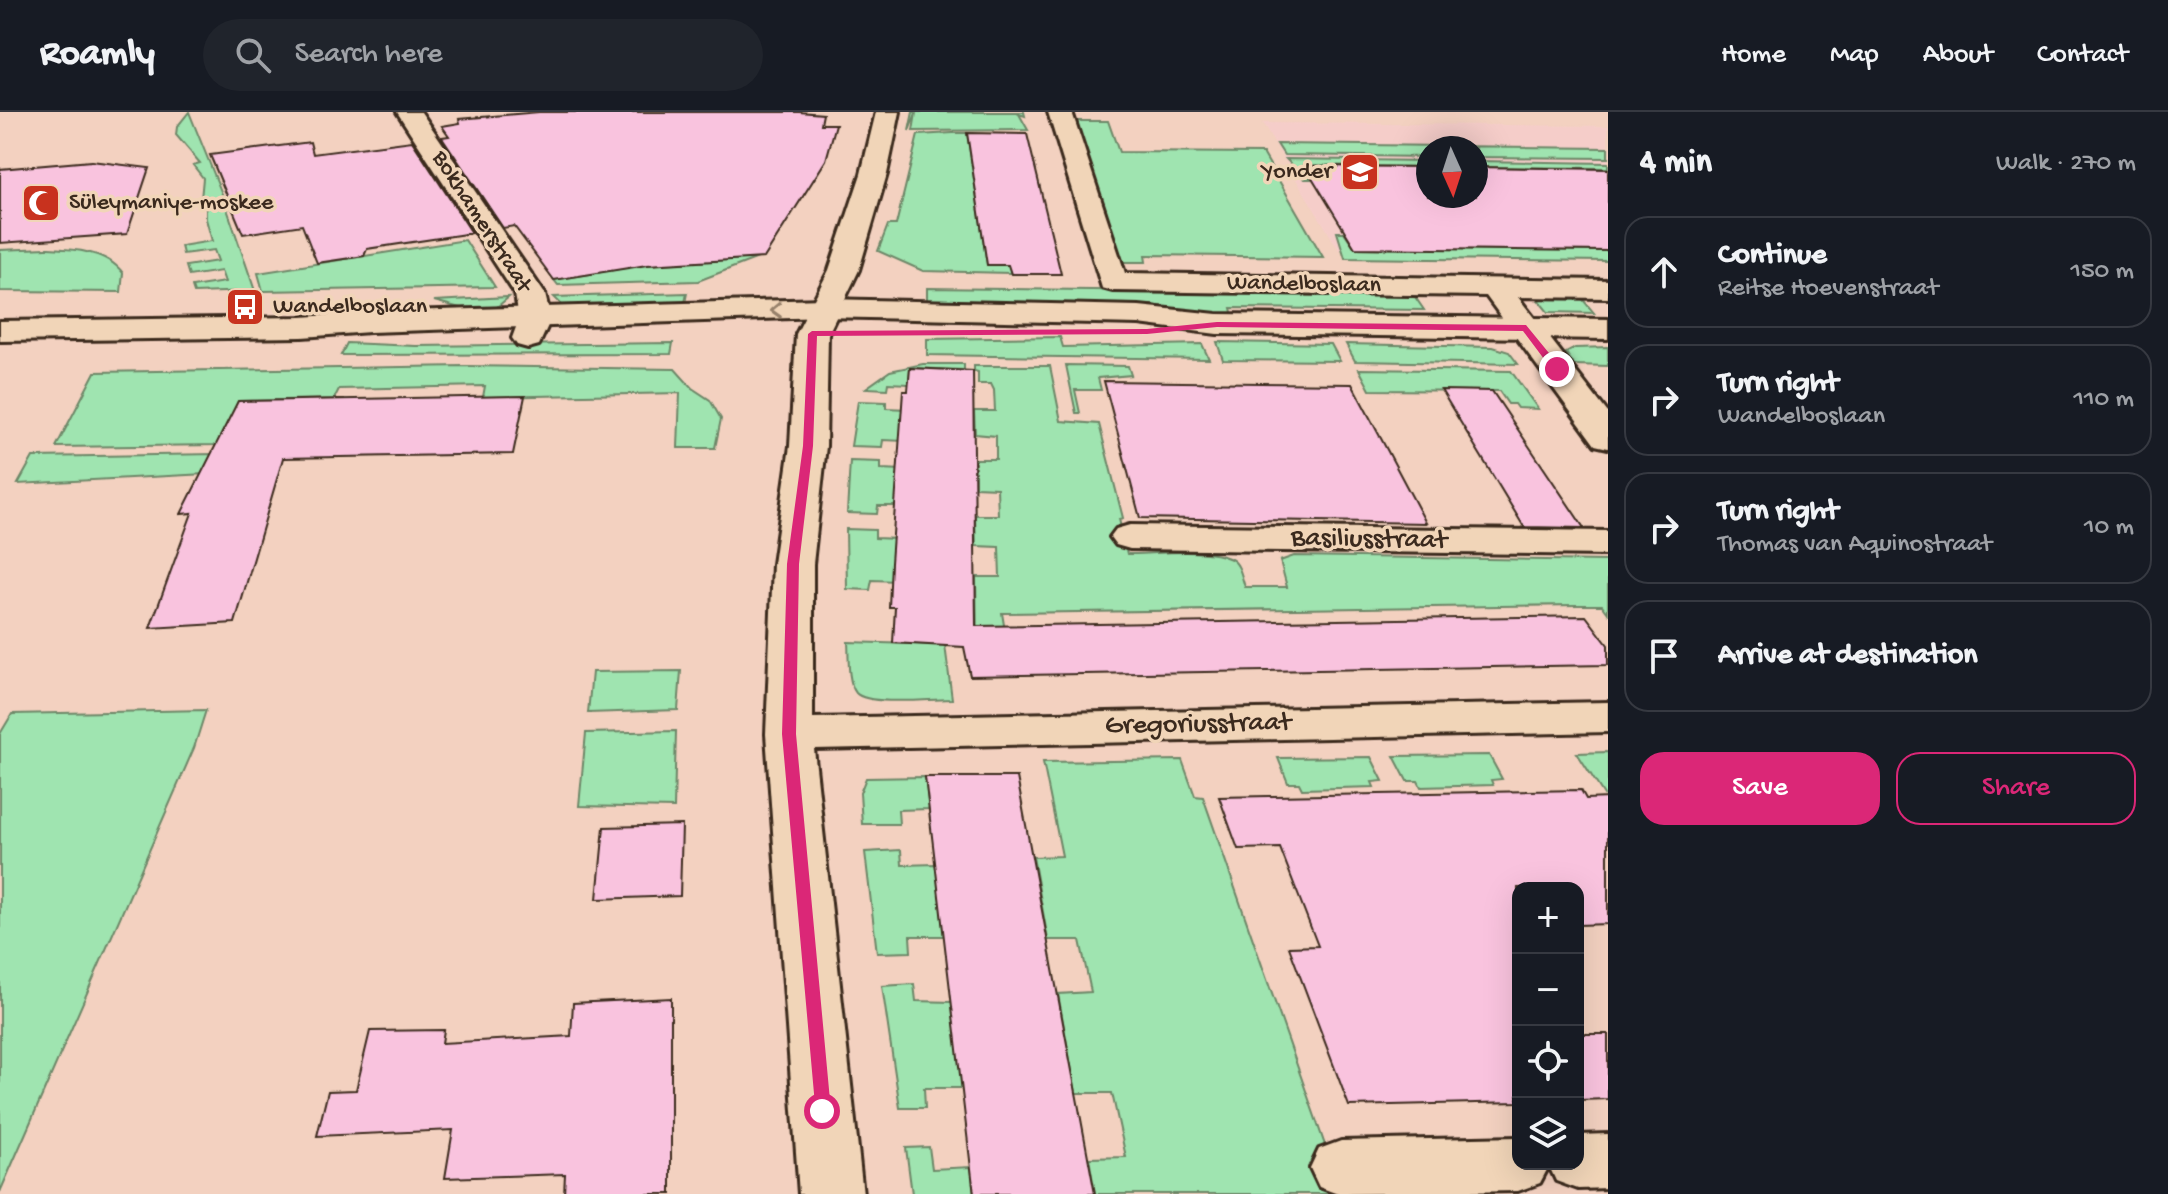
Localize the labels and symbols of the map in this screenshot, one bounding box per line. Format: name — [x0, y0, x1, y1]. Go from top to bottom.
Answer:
north arrow — [1416, 136, 1488, 208]
street label: Bokhamerstraat — [424, 145, 539, 300]
school or university icon: Yonder — [1339, 151, 1381, 193]
place label: Yonder — [1260, 158, 1335, 187]
mosque icon: Süleymaniye-moskee — [20, 182, 62, 224]
place label: Süleymaniye-moskee — [69, 189, 274, 218]
street label: Wandelboslaan — [1227, 269, 1382, 301]
bus stop icon: Wandelboslaan — [224, 286, 266, 328]
place label: Wandelboslaan — [273, 293, 428, 322]
one-way arrow — [769, 302, 782, 319]
route end — [1539, 351, 1575, 387]
street label: Basiliusstraat — [1290, 522, 1450, 558]
street label: Gregoriusstraat — [1105, 707, 1294, 743]
route start — [804, 1093, 840, 1129]

